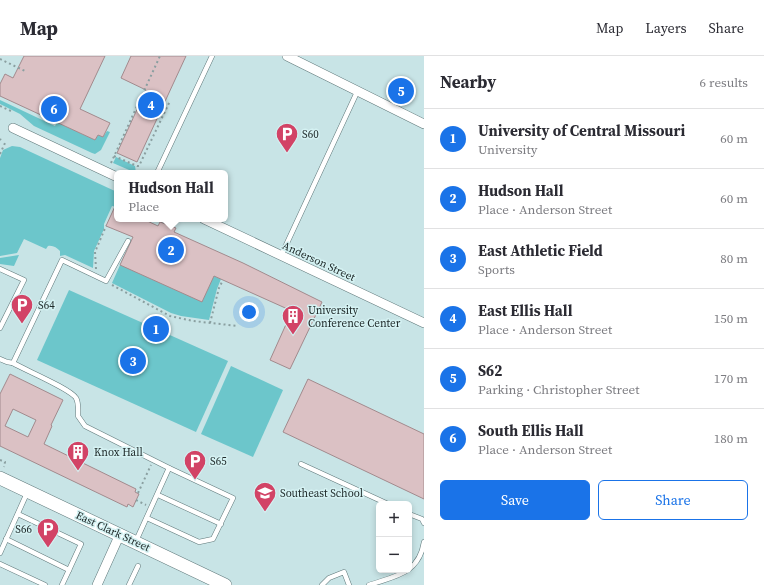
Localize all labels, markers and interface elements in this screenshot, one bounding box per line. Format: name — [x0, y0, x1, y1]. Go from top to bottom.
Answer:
text: Map — [20, 15, 58, 41]
text: Map — [596, 18, 623, 38]
text: Layers — [645, 18, 687, 38]
text: Share — [709, 18, 744, 38]
text: Nearby — [440, 70, 496, 94]
text: 6 results — [700, 74, 748, 91]
pin: 5 — [388, 76, 414, 106]
pin: 4 — [138, 90, 164, 120]
pin: 6 — [41, 94, 67, 124]
text: University of Central Missouri — [478, 120, 685, 141]
parking icon: S60 — [274, 121, 300, 154]
place label: S60 — [302, 127, 319, 142]
text: 1 — [449, 130, 457, 147]
text: 60 m — [720, 130, 748, 147]
text: University — [478, 141, 537, 158]
popup — [114, 170, 228, 222]
text: Hudson Hall — [128, 177, 214, 198]
text: Hudson Hall — [478, 180, 564, 201]
text: 2 — [449, 190, 457, 207]
text: 60 m — [720, 190, 748, 207]
text: Place — [128, 198, 159, 215]
text: Place · Anderson Street — [478, 201, 612, 218]
pin: 2 — [158, 235, 184, 265]
street label: Anderson Street — [280, 238, 358, 285]
text: East Athletic Field — [478, 240, 603, 261]
text: 3 — [449, 250, 457, 267]
text: 80 m — [720, 250, 748, 267]
text: Sports — [478, 261, 515, 278]
parking icon: S64 — [9, 292, 35, 325]
place label: S64 — [38, 298, 55, 313]
text: East Ellis Hall — [478, 300, 573, 321]
your location — [239, 302, 259, 322]
building icon: University Conference Center — [280, 303, 306, 336]
place label: University Conference Center — [308, 303, 401, 331]
text: 4 — [449, 310, 457, 327]
text: 150 m — [714, 310, 748, 327]
pin: 1 — [143, 314, 169, 344]
text: Place · Anderson Street — [478, 321, 612, 338]
pin: 3 — [120, 346, 146, 376]
text: S62 — [478, 360, 502, 381]
text: 5 — [449, 370, 457, 387]
text: 170 m — [714, 370, 748, 387]
text: Parking · Christopher Street — [478, 381, 639, 398]
text: South Ellis Hall — [478, 420, 584, 441]
text: 6 — [449, 430, 457, 447]
text: 180 m — [714, 430, 748, 447]
building icon: Knox Hall — [65, 439, 91, 472]
text: Place · Anderson Street — [478, 441, 612, 458]
place label: Knox Hall — [94, 445, 143, 460]
parking icon: S65 — [182, 448, 208, 481]
place label: S65 — [210, 454, 227, 469]
school or university icon: Southeast School — [252, 480, 278, 513]
button: Save — [440, 480, 590, 520]
button: Share — [598, 480, 748, 520]
place label: Southeast School — [280, 486, 363, 501]
map controls — [376, 501, 412, 573]
button: + — [376, 501, 412, 537]
street label: East Clark Street — [73, 508, 153, 555]
parking icon: S66 — [35, 516, 61, 549]
place label: S66 — [15, 522, 32, 537]
button: − — [376, 537, 412, 573]

